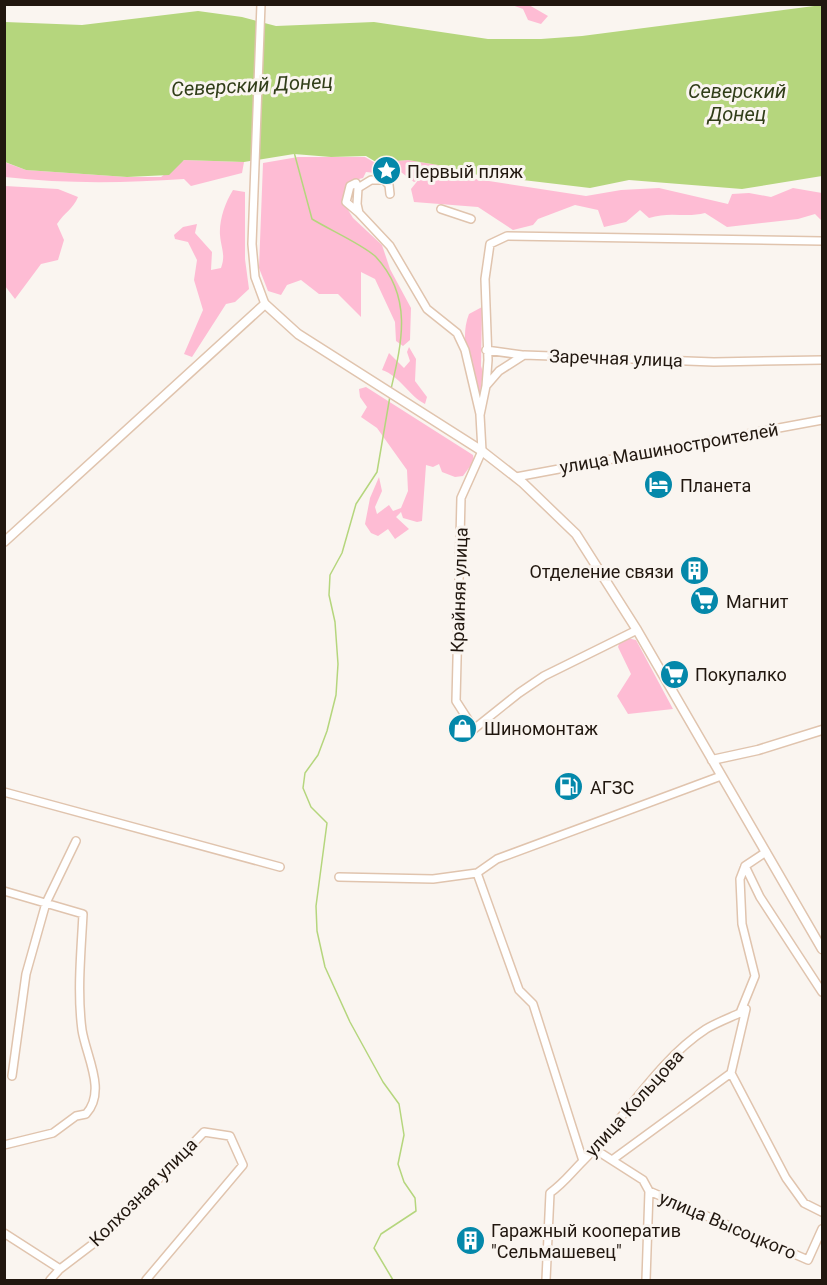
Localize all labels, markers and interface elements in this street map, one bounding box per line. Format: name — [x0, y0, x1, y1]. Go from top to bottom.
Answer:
water label: Северский Донец — [171, 69, 333, 101]
water label: Северский Донец — [688, 79, 786, 126]
place icon: Первый пляж — [370, 155, 402, 187]
place label: Первый пляж — [407, 161, 523, 182]
street label: Заречная улица — [549, 345, 683, 371]
street label: улица Машиностроителей — [558, 418, 780, 478]
hotel icon: Планета — [643, 469, 675, 501]
place label: Планета — [680, 475, 751, 496]
street label: Крайняя улица — [446, 527, 472, 653]
building icon: Отделение связи — [679, 555, 711, 587]
place label: Отделение связи — [529, 561, 674, 582]
supermarket icon: Магнит — [689, 585, 721, 617]
place label: Магнит — [726, 591, 789, 612]
supermarket icon: Покупалко — [658, 658, 690, 690]
place label: Покупалко — [695, 664, 787, 685]
shop icon: Шиномонтаж — [447, 712, 479, 744]
place label: Шиномонтаж — [484, 718, 598, 739]
fuel station icon: АГЗС — [553, 771, 585, 803]
place label: АГЗС — [590, 777, 634, 798]
street label: улица Кольцова — [581, 1045, 687, 1161]
street label: Колхозная улица — [85, 1134, 201, 1250]
street label: улица Высоцкого — [656, 1187, 800, 1263]
place label: Гаражный кооператив "Сельмашевец" — [491, 1220, 681, 1262]
building icon: Гаражный кооператив "Сельмашевец" — [454, 1224, 486, 1256]

